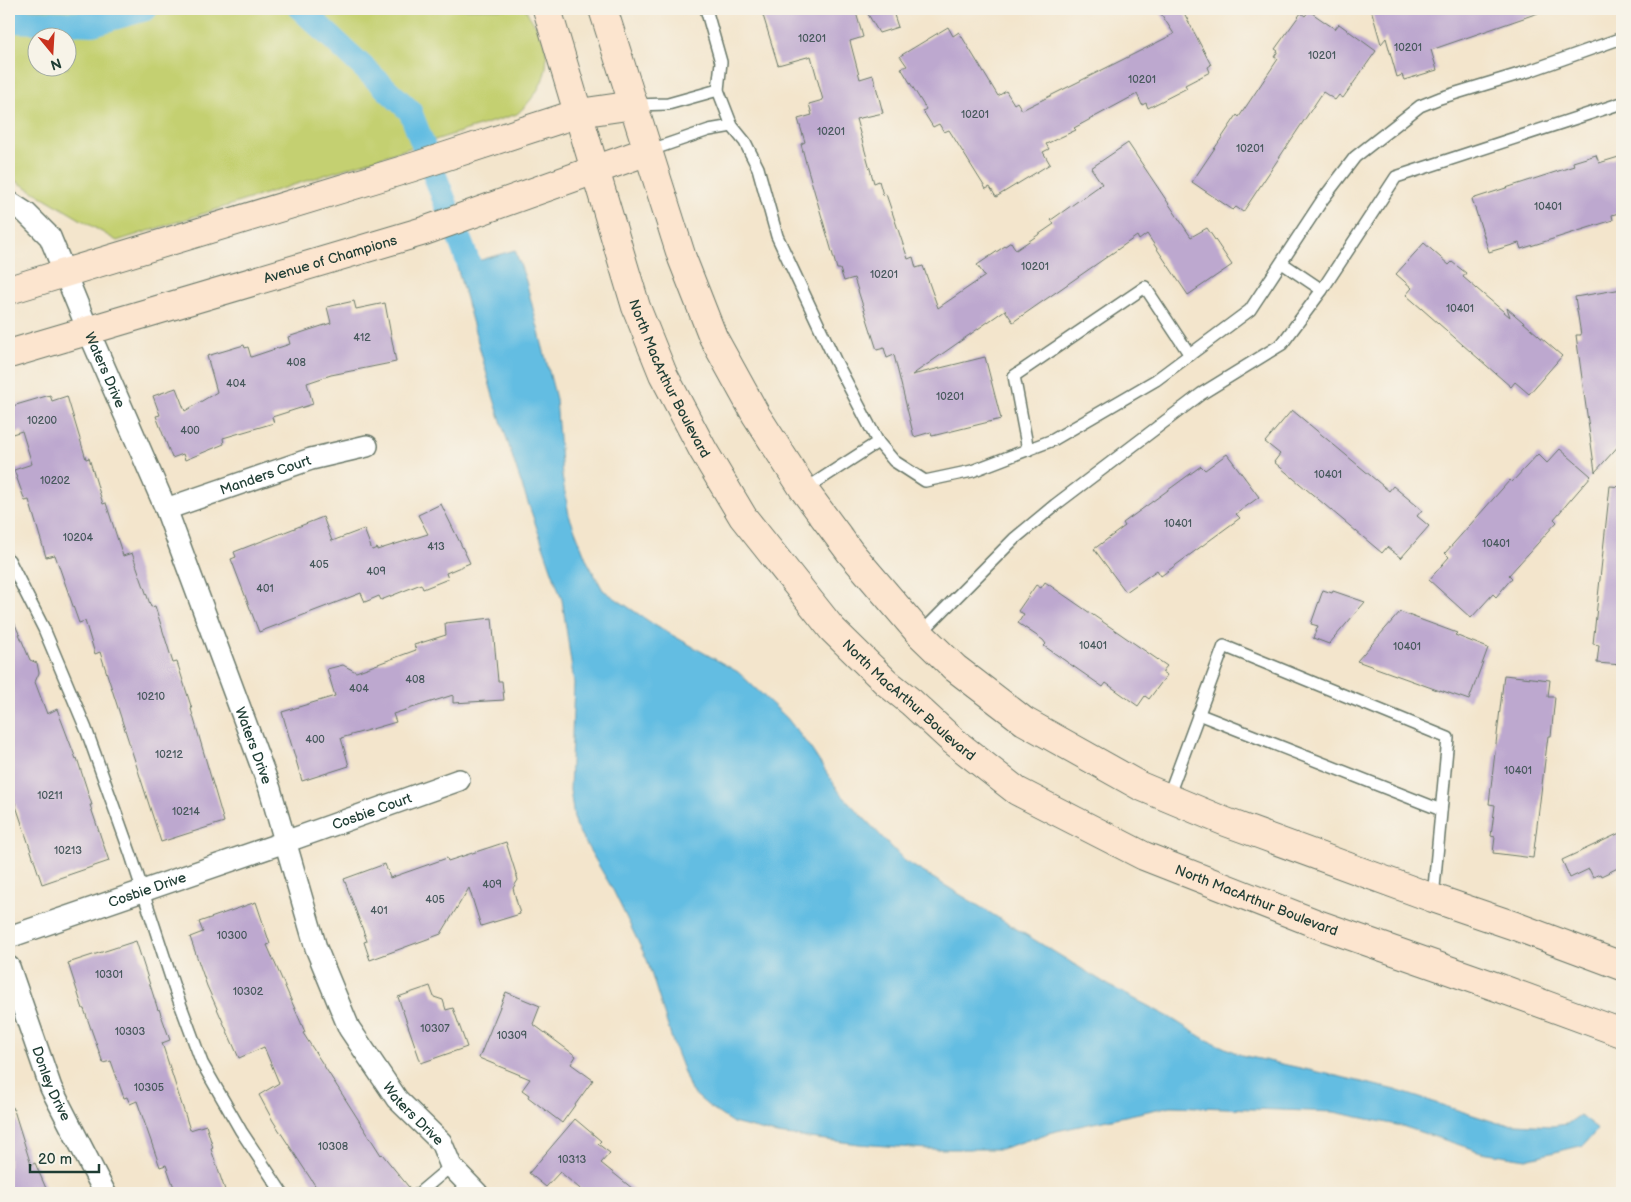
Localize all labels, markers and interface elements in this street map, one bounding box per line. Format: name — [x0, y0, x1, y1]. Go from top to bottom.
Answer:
north arrow — [28, 28, 78, 78]
house number: 10201 — [798, 32, 826, 45]
house number: 10201 — [1394, 41, 1422, 54]
house number: 10201 — [1308, 49, 1336, 62]
text: N — [48, 54, 63, 74]
house number: 10201 — [1128, 73, 1156, 86]
house number: 10201 — [961, 108, 989, 121]
house number: 10201 — [817, 125, 845, 138]
house number: 10201 — [1236, 142, 1264, 155]
house number: 10401 — [1534, 200, 1562, 213]
street label: Avenue of Champions — [261, 231, 399, 287]
house number: 10201 — [1021, 260, 1049, 273]
house number: 10201 — [870, 268, 898, 281]
street label: North MacArthur Boulevard — [626, 297, 714, 461]
house number: 10401 — [1446, 302, 1474, 315]
street label: Waters Drive — [81, 329, 129, 410]
house number: 412 — [353, 331, 371, 344]
house number: 408 — [286, 356, 306, 369]
house number: 404 — [226, 377, 246, 390]
house number: 10201 — [936, 390, 964, 403]
house number: 10200 — [27, 414, 58, 427]
house number: 400 — [180, 424, 200, 437]
street label: Manders Court — [217, 451, 314, 498]
house number: 10401 — [1314, 468, 1342, 481]
house number: 10202 — [40, 474, 71, 487]
house number: 10401 — [1164, 517, 1192, 530]
house number: 10204 — [63, 531, 93, 544]
house number: 10401 — [1482, 537, 1510, 550]
house number: 413 — [427, 540, 445, 553]
house number: 405 — [309, 558, 329, 571]
house number: 409 — [366, 565, 386, 578]
house number: 401 — [256, 582, 274, 595]
street label: North MacArthur Boulevard — [839, 636, 979, 764]
house number: 10401 — [1079, 639, 1107, 652]
house number: 10401 — [1393, 640, 1421, 653]
house number: 408 — [405, 673, 425, 686]
house number: 404 — [349, 682, 369, 695]
house number: 10210 — [137, 690, 165, 703]
street label: Waters Drive — [232, 704, 276, 786]
house number: 400 — [305, 733, 325, 746]
house number: 10212 — [155, 748, 183, 761]
house number: 10401 — [1504, 764, 1532, 777]
house number: 10211 — [37, 789, 63, 802]
street label: Cosbie Court — [330, 789, 414, 833]
house number: 10214 — [172, 805, 200, 818]
house number: 10213 — [54, 844, 82, 857]
street label: North MacArthur Boulevard — [1173, 861, 1340, 939]
street label: Cosbie Drive — [106, 868, 188, 911]
house number: 409 — [482, 878, 502, 891]
house number: 405 — [425, 893, 445, 906]
house number: 401 — [370, 904, 388, 917]
house number: 10300 — [217, 929, 248, 942]
house number: 10301 — [95, 968, 123, 981]
house number: 10302 — [233, 985, 264, 998]
house number: 10307 — [420, 1022, 450, 1035]
house number: 10303 — [115, 1025, 146, 1038]
house number: 10309 — [497, 1029, 527, 1042]
street label: Donley Drive — [29, 1044, 75, 1123]
street label: Waters Drive — [379, 1079, 447, 1148]
house number: 10305 — [134, 1081, 164, 1094]
house number: 10308 — [318, 1140, 348, 1153]
scale bar — [30, 1142, 99, 1174]
text: 20 m — [38, 1150, 72, 1169]
house number: 10313 — [558, 1153, 586, 1166]

